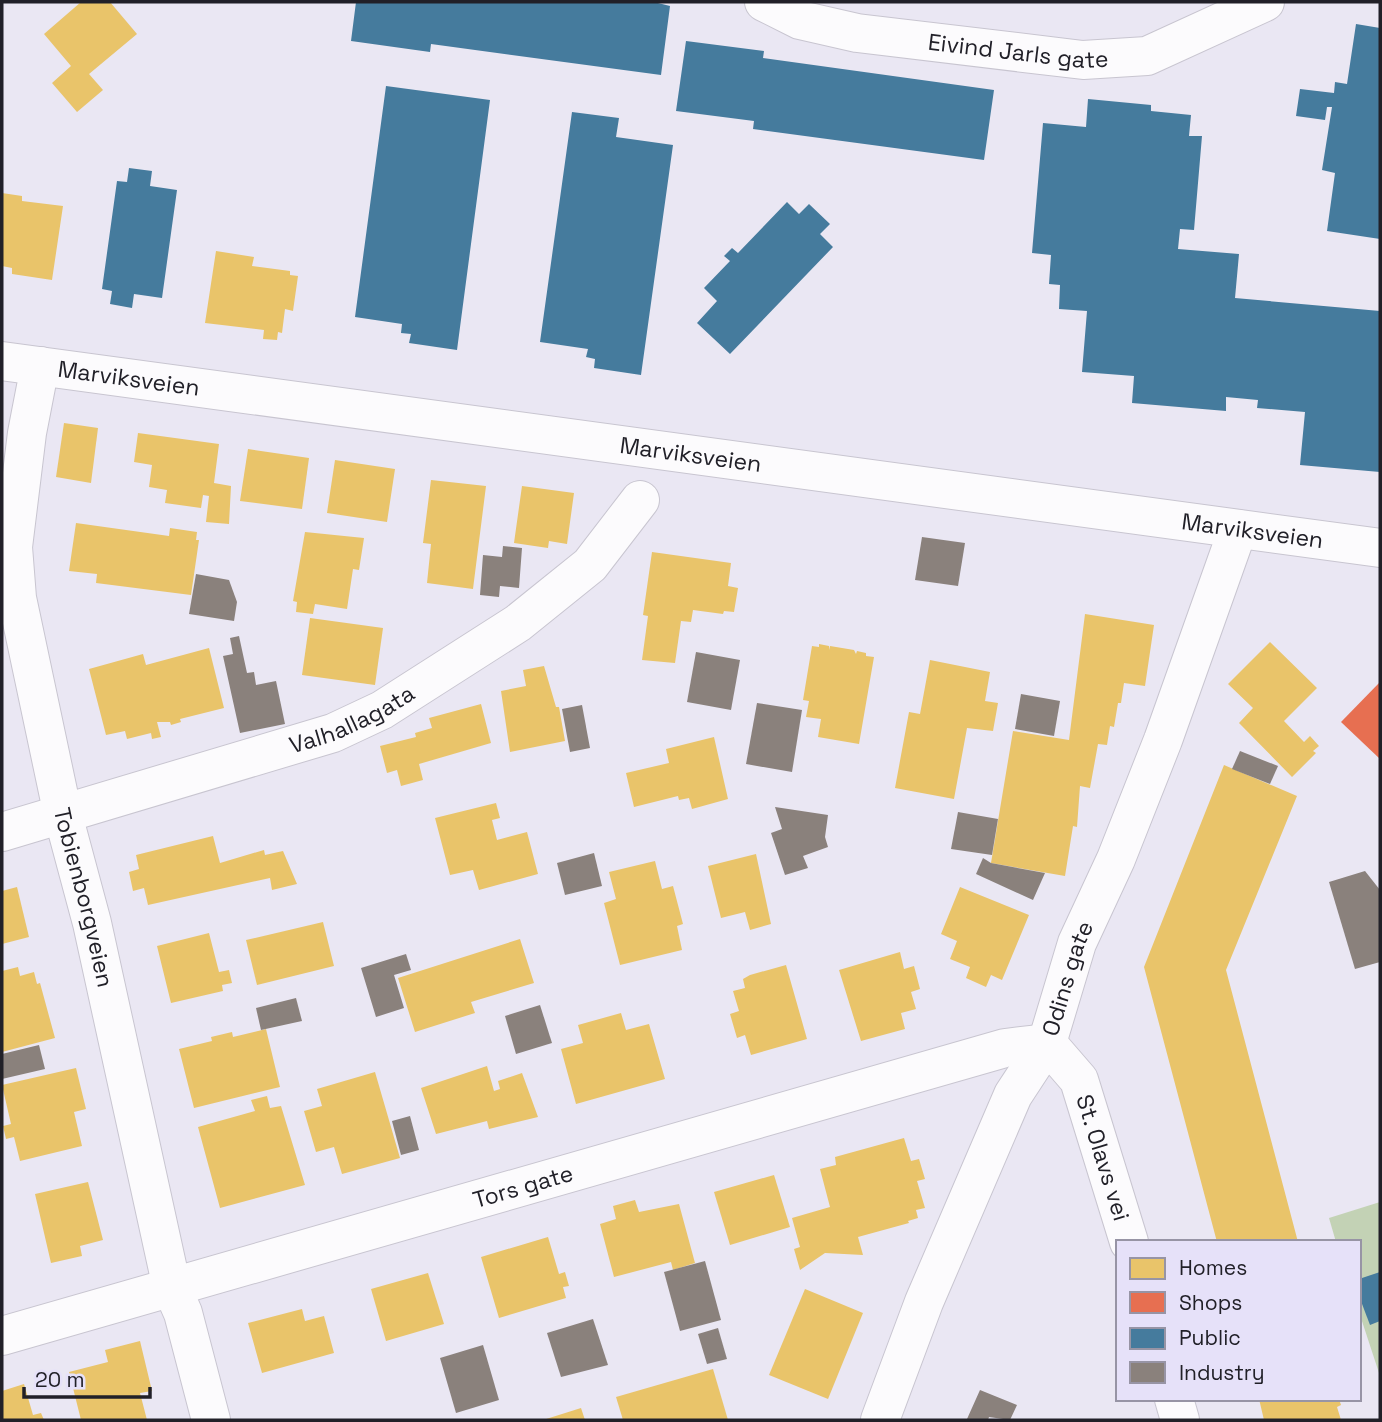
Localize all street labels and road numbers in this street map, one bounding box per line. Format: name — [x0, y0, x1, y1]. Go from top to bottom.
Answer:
street label: Eivind Jarls gate — [926, 27, 1109, 75]
street label: Marviksveien — [56, 354, 202, 403]
street label: Marviksveien — [618, 430, 763, 479]
street label: Marviksveien — [1180, 506, 1325, 555]
street label: Valhallagata — [286, 678, 420, 760]
street label: Tobienborgveien — [47, 805, 121, 990]
street label: Odins gate — [1035, 916, 1100, 1040]
street label: St. Olavs vei — [1069, 1091, 1137, 1224]
street label: Tors gate — [469, 1158, 577, 1215]

